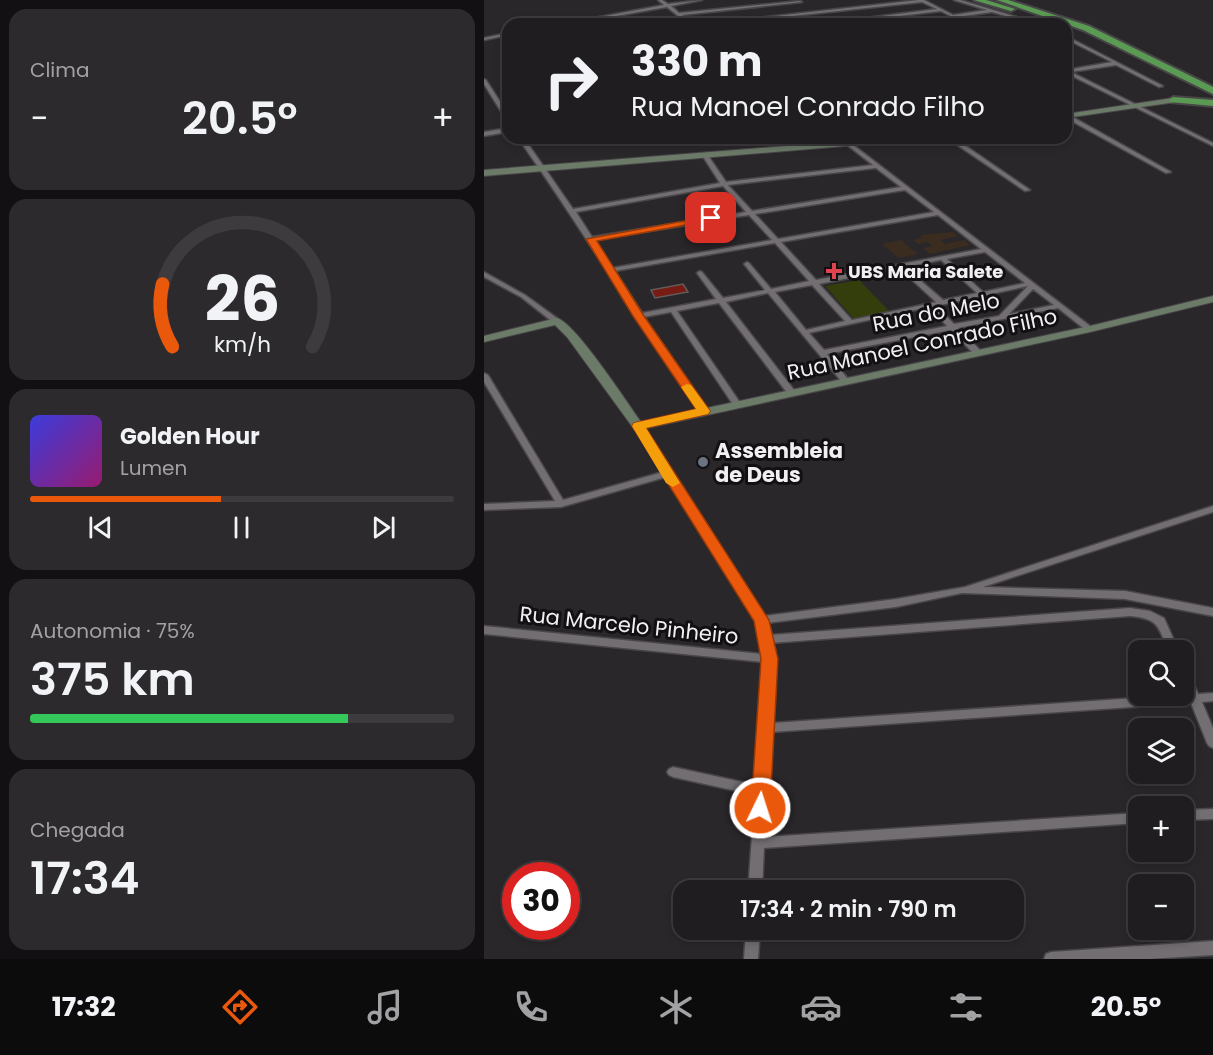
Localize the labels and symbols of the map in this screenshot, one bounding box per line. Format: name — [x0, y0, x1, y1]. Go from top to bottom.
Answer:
pin — [685, 192, 736, 243]
place label: UBS Maria Salete — [848, 259, 1003, 284]
marker: UBS Maria Salete — [825, 262, 843, 280]
street label: Rua do Melo — [870, 285, 1002, 339]
street label: Rua Manoel Conrado Filho — [784, 301, 1060, 387]
place label: Assembleia de Deus — [715, 436, 843, 489]
marker: Assembleia de Deus — [696, 455, 710, 469]
street label: Rua Marcelo Pinheiro — [518, 599, 740, 651]
position arrow — [728, 776, 792, 840]
speed limit sign: 30 — [502, 862, 580, 940]

